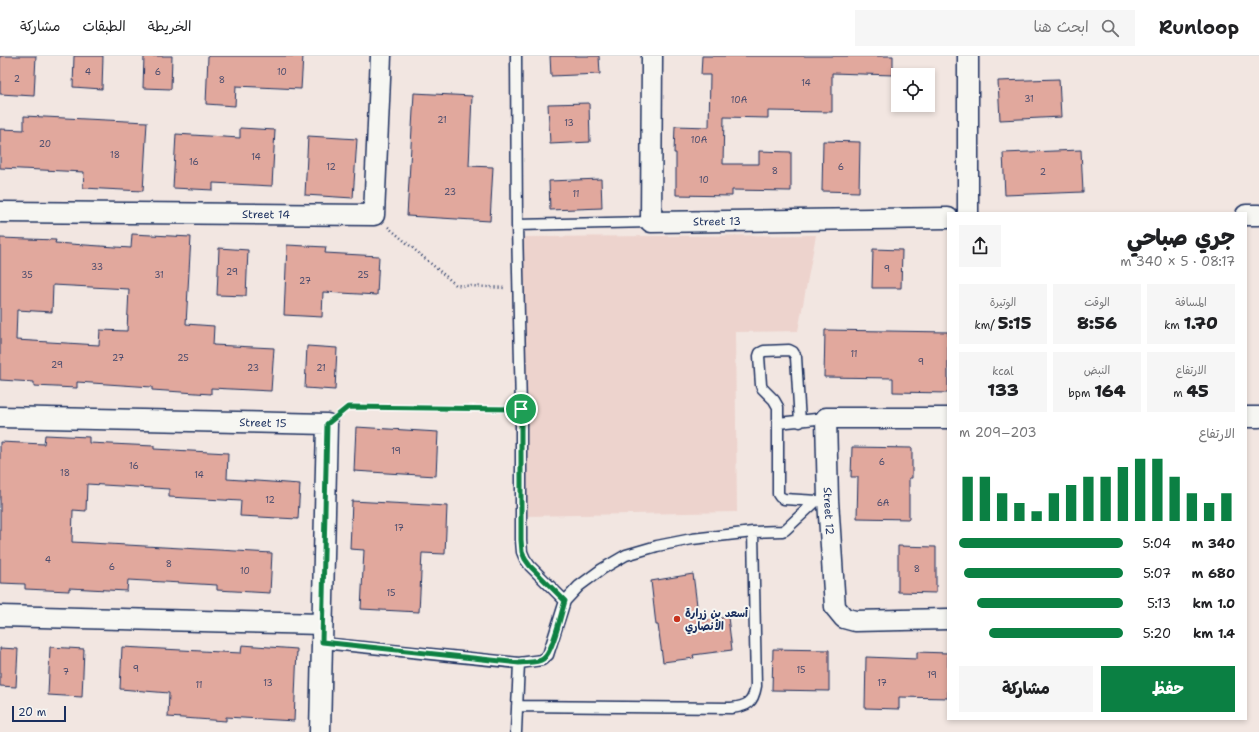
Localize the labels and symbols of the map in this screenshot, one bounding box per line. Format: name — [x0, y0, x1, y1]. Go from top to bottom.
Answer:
house number: 4 — [85, 66, 91, 78]
house number: 6 — [155, 66, 161, 78]
house number: 10 — [277, 66, 287, 78]
house number: 2 — [14, 73, 20, 85]
house number: 8 — [219, 74, 225, 86]
house number: 14 — [801, 77, 811, 89]
house number: 31 — [1024, 93, 1034, 105]
house number: 10A — [731, 94, 748, 106]
house number: 21 — [437, 114, 447, 126]
house number: 13 — [564, 117, 574, 129]
house number: 10A — [691, 134, 708, 146]
house number: 20 — [39, 138, 51, 150]
house number: 18 — [110, 149, 120, 161]
house number: 14 — [251, 151, 261, 163]
house number: 16 — [189, 156, 199, 168]
house number: 12 — [326, 161, 336, 173]
house number: 6 — [838, 161, 844, 173]
house number: 8 — [772, 165, 778, 177]
house number: 2 — [1040, 166, 1046, 178]
house number: 10 — [699, 174, 709, 186]
house number: 23 — [444, 186, 456, 198]
house number: 11 — [572, 188, 580, 200]
street label: Street 14 — [242, 206, 290, 222]
street label: Street 13 — [693, 213, 741, 229]
house number: 33 — [91, 261, 103, 273]
house number: 9 — [884, 263, 890, 275]
house number: 29 — [226, 266, 238, 278]
house number: 35 — [21, 269, 33, 281]
house number: 31 — [154, 269, 164, 281]
house number: 25 — [357, 269, 369, 281]
house number: 27 — [299, 275, 311, 287]
house number: 11 — [850, 348, 858, 360]
house number: 27 — [112, 352, 124, 364]
house number: 25 — [177, 352, 189, 364]
house number: 9 — [918, 356, 924, 368]
house number: 29 — [51, 359, 63, 371]
house number: 23 — [247, 362, 259, 374]
house number: 21 — [316, 362, 326, 374]
pin — [504, 392, 538, 426]
street label: Street 15 — [239, 415, 287, 431]
house number: 19 — [391, 445, 401, 457]
house number: 6 — [879, 456, 885, 468]
house number: 16 — [129, 460, 139, 472]
house number: 18 — [60, 467, 70, 479]
house number: 14 — [194, 469, 204, 481]
street label: Street 12 — [820, 487, 838, 535]
house number: 12 — [265, 494, 275, 506]
house number: 6A — [877, 497, 890, 509]
house number: 17 — [394, 522, 404, 534]
house number: 4 — [45, 554, 51, 566]
house number: 8 — [166, 558, 172, 570]
house number: 6 — [109, 561, 115, 573]
house number: 8 — [914, 563, 920, 575]
house number: 10 — [240, 565, 250, 577]
house number: 15 — [386, 587, 396, 599]
place label: أسعد بن زرارة الأنصاري — [685, 606, 748, 635]
marker: أسعد بن زرارة الأنصاري — [672, 614, 682, 624]
house number: 9 — [133, 663, 139, 675]
house number: 15 — [796, 664, 806, 676]
house number: 7 — [63, 666, 69, 678]
house number: 19 — [927, 669, 937, 681]
house number: 13 — [263, 677, 273, 689]
house number: 17 — [877, 677, 887, 689]
house number: 11 — [195, 679, 203, 691]
scale bar — [12, 704, 66, 723]

